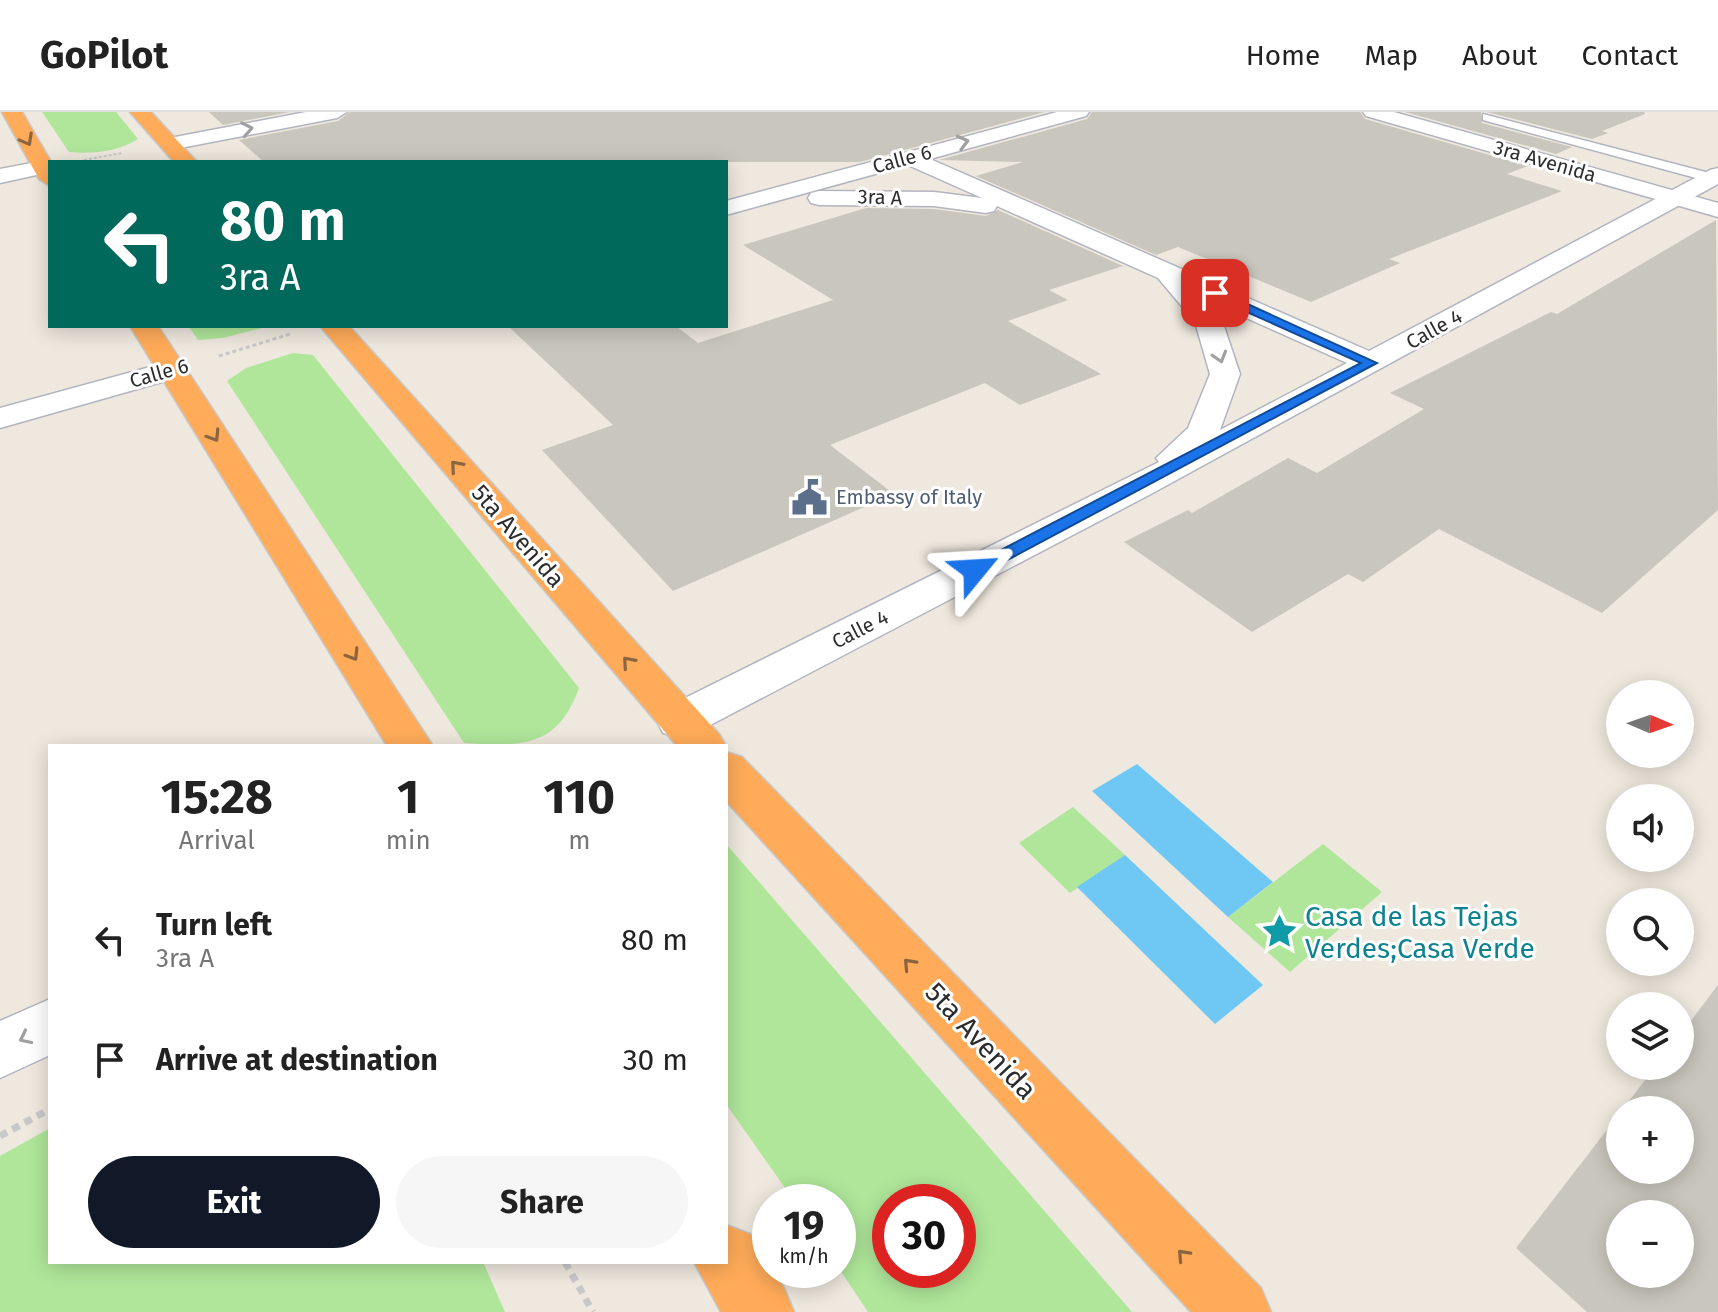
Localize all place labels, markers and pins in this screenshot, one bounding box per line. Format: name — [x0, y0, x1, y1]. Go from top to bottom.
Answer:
pin — [1181, 259, 1249, 327]
public building icon: Embassy of Italy — [791, 478, 829, 516]
place label: Embassy of Italy — [836, 485, 982, 509]
place label: Casa de las Tejas Verdes;Casa Verde — [1305, 900, 1535, 965]
place icon: Casa de las Tejas Verdes;Casa Verde — [1260, 913, 1298, 951]

